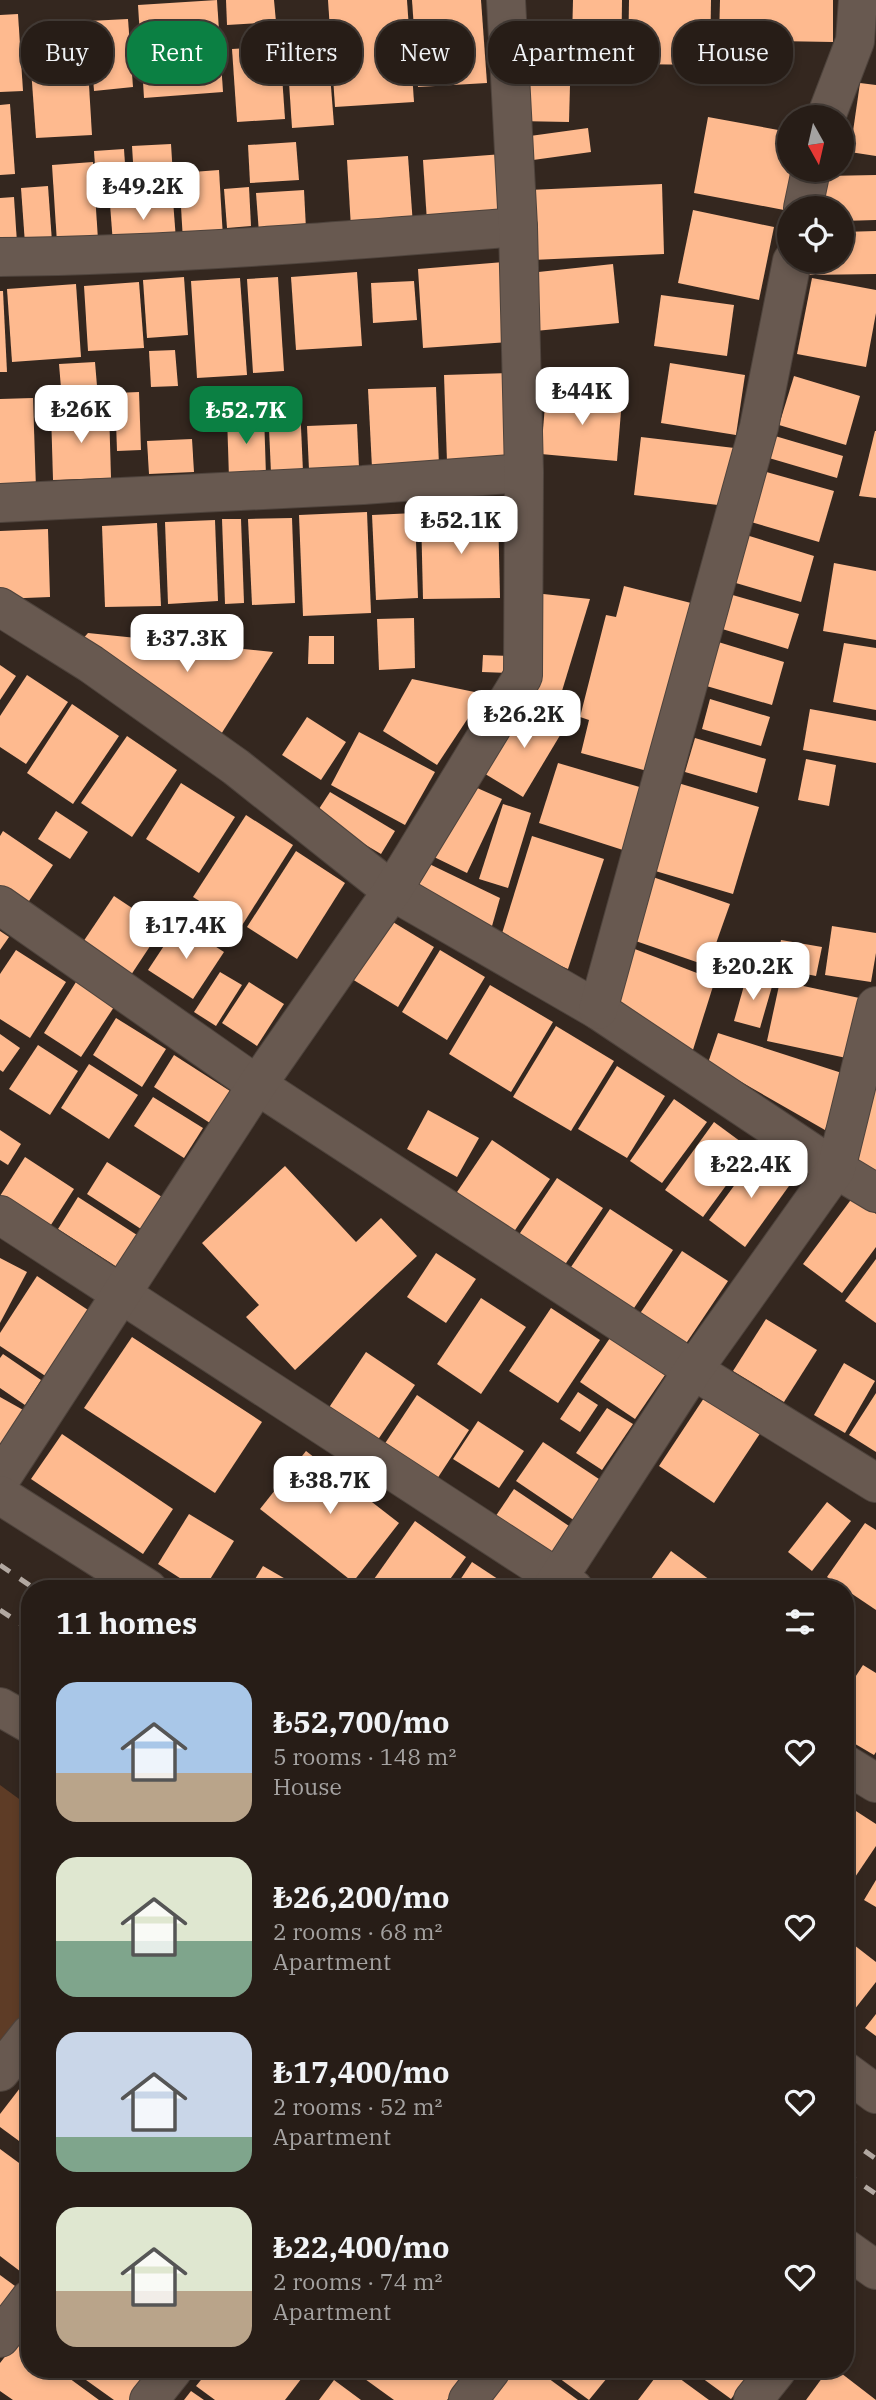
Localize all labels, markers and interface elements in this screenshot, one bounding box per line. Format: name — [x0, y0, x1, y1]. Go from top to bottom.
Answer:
chip: Buy — [21, 21, 113, 84]
chip: Rent — [127, 21, 227, 84]
chip: Filters — [241, 21, 362, 84]
chip: New — [376, 21, 474, 84]
chip: Apartment — [488, 21, 659, 84]
chip: House — [673, 21, 793, 84]
north arrow — [777, 105, 854, 182]
map controls — [777, 105, 854, 273]
pin: ₺49.2K — [86, 162, 200, 222]
text: ₺49.2K — [103, 170, 183, 200]
button: locate — [777, 196, 854, 273]
pin: ₺44K — [541, 368, 623, 427]
text: ₺44K — [552, 375, 612, 405]
pin: ₺26K — [40, 386, 122, 445]
pin: ₺52.7K — [189, 386, 303, 446]
text: ₺26K — [51, 393, 111, 423]
text: ₺52.7K — [206, 394, 286, 424]
pin: ₺52.1K — [404, 496, 518, 556]
text: ₺52.1K — [421, 504, 501, 534]
pin: ₺37.3K — [130, 614, 244, 674]
text: ₺37.3K — [147, 622, 227, 652]
pin: ₺26.2K — [467, 690, 581, 750]
text: ₺26.2K — [484, 698, 564, 728]
pin: ₺17.4K — [129, 902, 243, 961]
text: ₺17.4K — [146, 909, 226, 939]
pin: ₺20.2K — [696, 942, 810, 1002]
text: ₺20.2K — [713, 950, 793, 980]
pin: ₺22.4K — [694, 1140, 808, 1200]
text: ₺22.4K — [711, 1148, 791, 1178]
pin: ₺38.7K — [273, 1456, 387, 1516]
text: ₺38.7K — [290, 1464, 370, 1494]
text: 11 homes — [56, 1603, 197, 1642]
icon: filters — [781, 1603, 819, 1641]
text: ₺52,700/mo — [273, 1702, 449, 1741]
icon: home — [112, 1710, 196, 1794]
icon: heart — [781, 1733, 819, 1771]
text: 5 rooms · 148 m² — [273, 1741, 456, 1771]
text: House — [273, 1771, 342, 1801]
text: ₺26,200/mo — [273, 1877, 449, 1916]
icon: home — [112, 1885, 196, 1969]
icon: heart — [781, 1908, 819, 1946]
text: 2 rooms · 68 m² — [273, 1916, 443, 1946]
text: Apartment — [273, 1946, 391, 1976]
text: ₺17,400/mo — [273, 2052, 449, 2091]
icon: home — [112, 2060, 196, 2144]
icon: heart — [781, 2083, 819, 2121]
text: 2 rooms · 52 m² — [273, 2091, 443, 2121]
text: Apartment — [273, 2121, 391, 2151]
text: ₺22,400/mo — [273, 2227, 449, 2266]
icon: home — [112, 2235, 196, 2319]
icon: heart — [781, 2258, 819, 2296]
text: 2 rooms · 74 m² — [273, 2266, 443, 2296]
text: Apartment — [273, 2296, 391, 2326]

